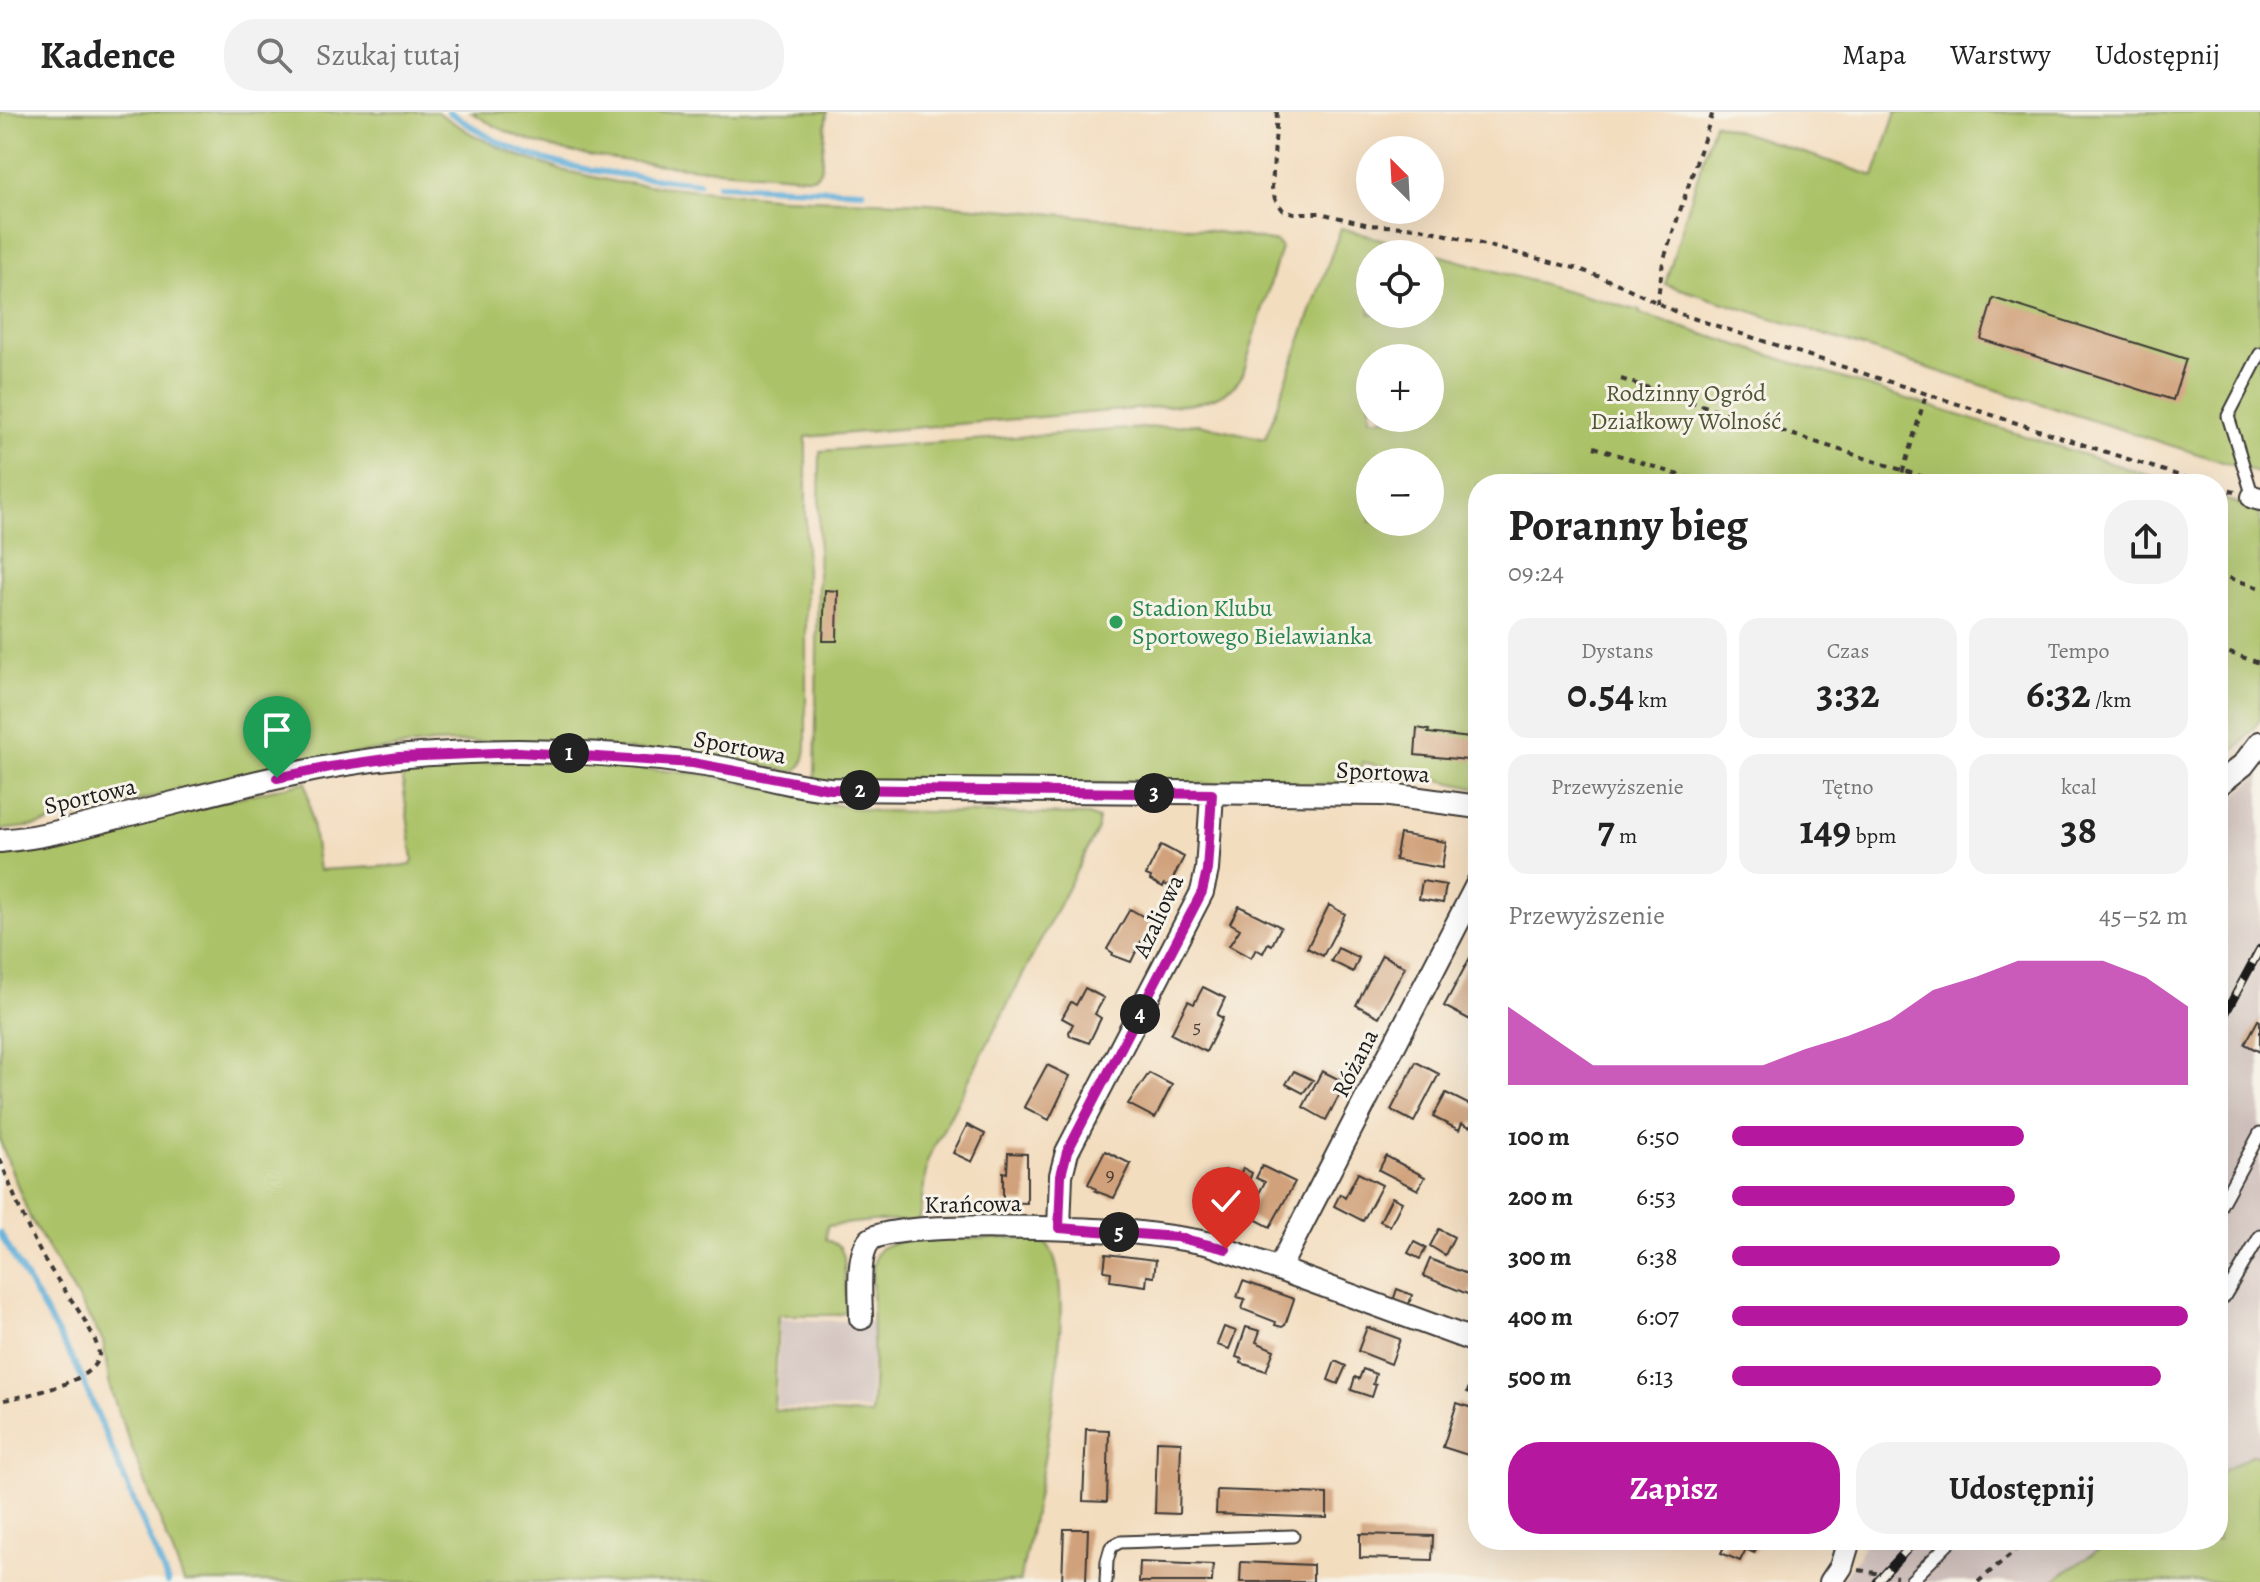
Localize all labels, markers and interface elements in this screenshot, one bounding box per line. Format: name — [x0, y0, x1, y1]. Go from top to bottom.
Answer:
search box — [224, 19, 784, 91]
text: Kadence — [40, 29, 176, 81]
icon: search — [252, 33, 296, 77]
text: Szukaj tutaj — [316, 35, 461, 75]
text: Mapa — [1842, 36, 1906, 74]
text: Warstwy — [1950, 36, 2051, 74]
text: Udostępnij — [2095, 36, 2220, 74]
north arrow — [1356, 136, 1444, 224]
map controls — [1356, 136, 1444, 536]
button: locate — [1356, 240, 1444, 328]
button: + — [1356, 344, 1444, 432]
park label: Rodzinny Ogród Działkowy Wolność — [1590, 377, 1782, 437]
button: − — [1356, 448, 1444, 536]
text: Poranny bieg — [1508, 495, 1748, 555]
button: share — [2104, 500, 2188, 584]
text: 09:24 — [1508, 555, 1564, 590]
place label: Stadion Klubu Sportowego Bielawianka — [1132, 592, 1373, 652]
marker: Stadion Klubu Sportowego Bielawianka — [1107, 613, 1125, 631]
text: Dystans — [1581, 636, 1654, 666]
text: Czas — [1827, 636, 1869, 666]
text: Tempo — [2048, 636, 2109, 666]
text: 0.54 — [1567, 666, 1634, 721]
text: 3:32 — [1816, 666, 1880, 721]
text: 6:32 — [2026, 666, 2091, 721]
text: km — [1634, 685, 1668, 715]
text: /km — [2091, 685, 2131, 715]
pin — [243, 696, 311, 778]
icon: arrive — [255, 708, 299, 752]
street label: Sportowa — [691, 722, 790, 772]
pin: 1 — [549, 733, 589, 773]
text: 1 — [565, 738, 573, 768]
street label: Sportowa — [1335, 754, 1431, 790]
street label: Sportowa — [41, 770, 140, 822]
pin: 2 — [840, 770, 880, 810]
text: Przewyższenie — [1551, 772, 1684, 802]
text: Tętno — [1823, 772, 1873, 802]
text: kcal — [2061, 772, 2096, 802]
pin: 3 — [1134, 773, 1174, 813]
text: 2 — [855, 775, 865, 805]
text: 3 — [1149, 778, 1159, 808]
text: 7 — [1597, 802, 1615, 857]
text: 149 — [1799, 802, 1851, 857]
text: 38 — [2060, 802, 2097, 857]
text: m — [1615, 821, 1637, 851]
text: bpm — [1851, 821, 1897, 851]
street label: Azaliowa — [1124, 869, 1191, 964]
text: Przewyższenie — [1508, 898, 1665, 933]
text: 45–52 m — [2099, 898, 2188, 933]
pin: 4 — [1120, 994, 1160, 1034]
text: 4 — [1135, 999, 1145, 1029]
house number: 5 — [1193, 1013, 1201, 1040]
street label: Różana — [1324, 1023, 1386, 1103]
text: 100 m — [1508, 1119, 1570, 1154]
text: 6:50 — [1636, 1119, 1679, 1154]
house number: 9 — [1105, 1161, 1115, 1188]
pin — [1192, 1167, 1260, 1249]
icon: check — [1204, 1179, 1248, 1223]
text: 200 m — [1508, 1179, 1573, 1214]
text: 6:53 — [1636, 1179, 1676, 1214]
street label: Krańcowa — [924, 1187, 1023, 1221]
pin: 5 — [1099, 1212, 1139, 1252]
text: 5 — [1114, 1217, 1124, 1247]
text: 300 m — [1508, 1239, 1572, 1274]
text: 6:38 — [1636, 1239, 1678, 1274]
text: 400 m — [1508, 1299, 1573, 1334]
text: 6:07 — [1636, 1299, 1679, 1334]
text: 500 m — [1508, 1359, 1572, 1394]
text: 6:13 — [1636, 1359, 1674, 1394]
button: Zapisz — [1508, 1442, 1840, 1534]
button: Udostępnij — [1856, 1442, 2188, 1534]

